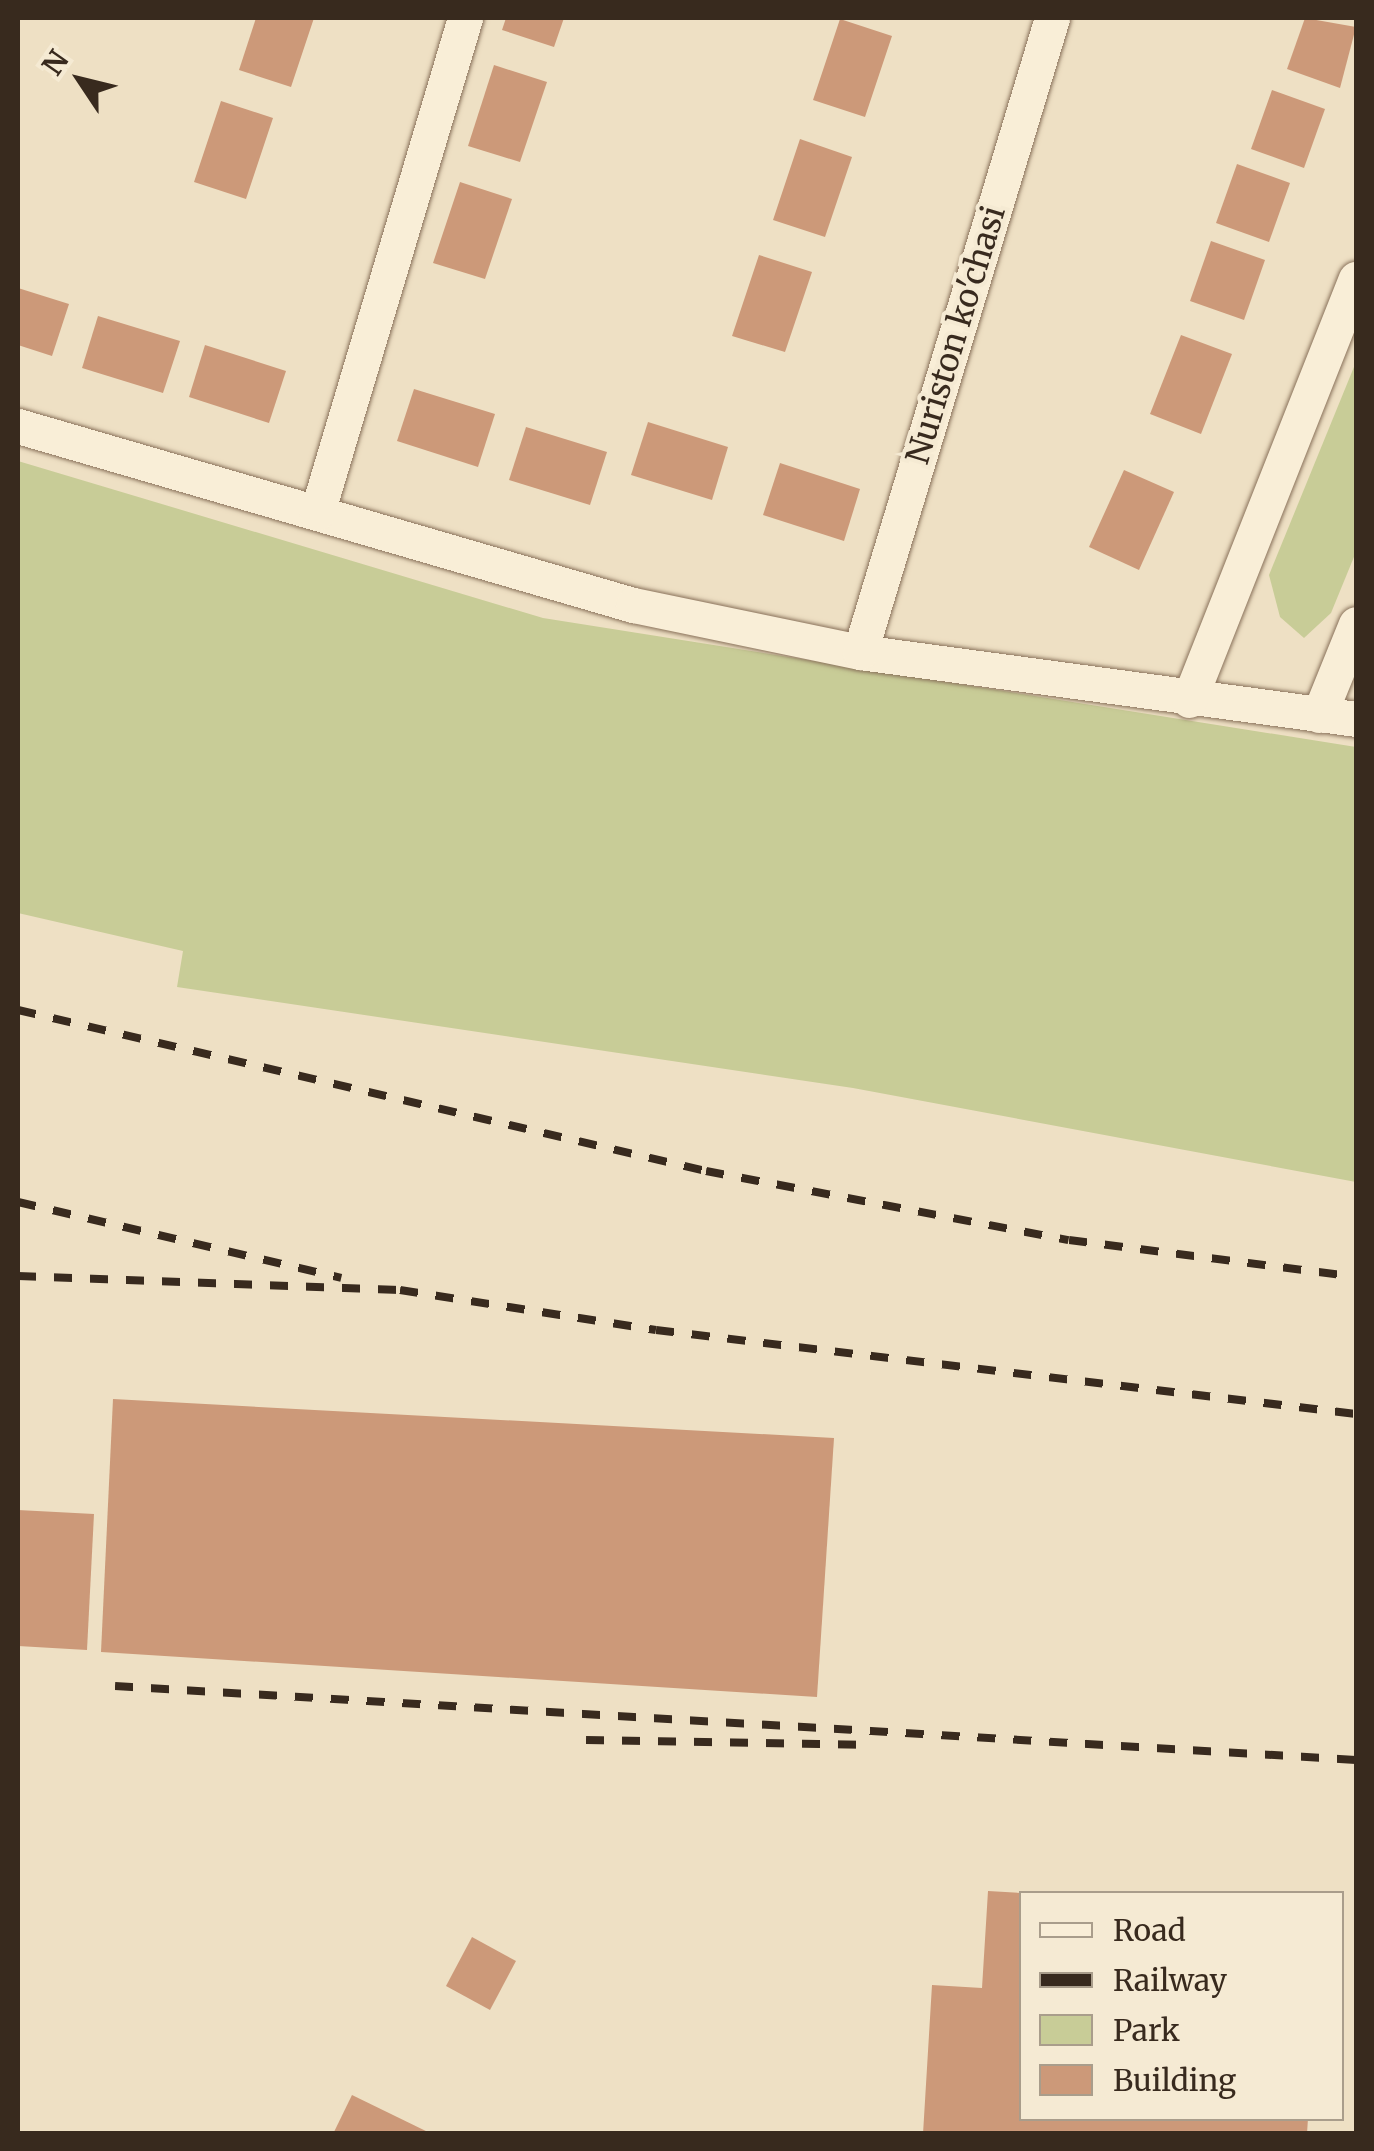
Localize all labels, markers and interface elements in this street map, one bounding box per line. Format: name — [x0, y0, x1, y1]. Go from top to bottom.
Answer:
north arrow — [30, 30, 130, 130]
text: N — [34, 43, 77, 82]
street label: Nuriston ko'chasi — [899, 201, 1013, 469]
legend — [1019, 1891, 1344, 2121]
text: Road — [1113, 1911, 1186, 1949]
text: Railway — [1113, 1961, 1227, 1999]
text: Park — [1113, 2011, 1180, 2049]
text: Building — [1113, 2061, 1236, 2099]

